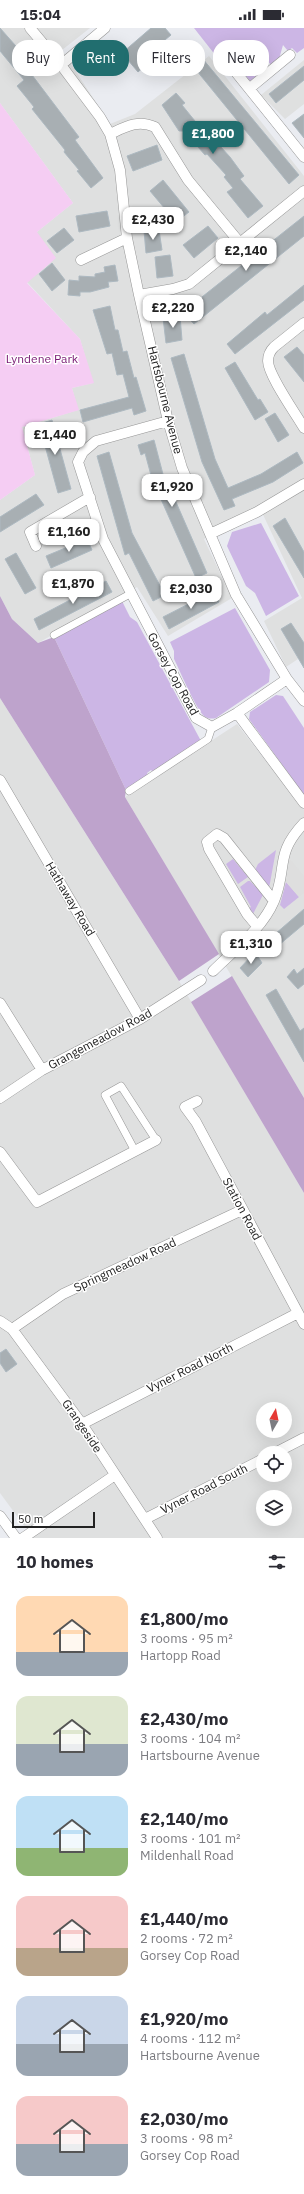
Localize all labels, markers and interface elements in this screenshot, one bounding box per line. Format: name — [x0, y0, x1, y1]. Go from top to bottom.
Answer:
text: 15:04 — [20, 5, 61, 24]
chip: Buy — [12, 40, 64, 76]
chip: Rent — [72, 40, 129, 76]
chip: Filters — [137, 40, 205, 76]
chip: New — [213, 40, 269, 76]
pin: £1,800 — [180, 121, 246, 155]
text: £1,800 — [192, 125, 234, 142]
pin: £2,430 — [120, 207, 186, 241]
text: £2,430 — [132, 211, 174, 228]
pin: £2,140 — [213, 238, 279, 272]
text: £2,140 — [225, 242, 267, 259]
pin: £2,220 — [140, 295, 206, 329]
text: £2,220 — [152, 299, 194, 316]
street label: Hartsbourne Avenue — [145, 344, 186, 456]
park label: Lyndene Park — [6, 351, 79, 366]
pin: £1,440 — [22, 422, 88, 456]
text: £1,440 — [34, 426, 76, 443]
pin: £1,920 — [139, 474, 205, 508]
text: £1,920 — [151, 478, 193, 495]
pin: £1,160 — [36, 519, 102, 553]
text: £1,160 — [48, 523, 90, 540]
pin: £1,870 — [40, 571, 106, 605]
text: £1,870 — [52, 575, 94, 592]
pin: £2,030 — [158, 576, 224, 610]
text: £2,030 — [170, 580, 212, 597]
street label: Gorsey Cop Road — [145, 630, 202, 718]
street label: Hathaway Road — [42, 859, 99, 939]
pin: £1,310 — [218, 931, 284, 965]
text: £1,310 — [230, 935, 272, 952]
street label: Grangemeadow Road — [45, 1005, 154, 1072]
street label: Station Road — [220, 1175, 265, 1243]
street label: Springmeadow Road — [71, 1234, 178, 1295]
street label: Vyner Road North — [144, 1339, 235, 1396]
street label: Grangeside — [59, 1396, 106, 1456]
north arrow — [256, 1402, 292, 1438]
map controls — [256, 1402, 292, 1526]
button: locate — [256, 1446, 292, 1482]
street label: Vyner Road South — [158, 1460, 250, 1517]
button: layers — [256, 1490, 292, 1526]
scale bar — [12, 1510, 95, 1529]
text: 50 m — [18, 1512, 43, 1526]
text: 10 homes — [16, 1551, 93, 1573]
icon: filters — [266, 1551, 288, 1573]
text: £1,800/mo — [140, 1608, 228, 1630]
icon: home — [48, 1612, 96, 1660]
text: 3 rooms · 95 m² — [140, 1630, 233, 1647]
text: Hartopp Road — [140, 1647, 221, 1664]
text: £2,430/mo — [140, 1708, 228, 1730]
icon: home — [48, 1712, 96, 1760]
text: 3 rooms · 104 m² — [140, 1730, 241, 1747]
text: Hartsbourne Avenue — [140, 1747, 260, 1764]
text: £2,140/mo — [140, 1808, 228, 1830]
icon: home — [48, 1812, 96, 1860]
text: 3 rooms · 101 m² — [140, 1830, 241, 1847]
text: Mildenhall Road — [140, 1847, 234, 1864]
text: £1,440/mo — [140, 1908, 228, 1930]
icon: home — [48, 1912, 96, 1960]
text: 2 rooms · 72 m² — [140, 1930, 233, 1947]
text: Gorsey Cop Road — [140, 1947, 240, 1964]
text: £1,920/mo — [140, 2008, 228, 2030]
icon: home — [48, 2012, 96, 2060]
text: 4 rooms · 112 m² — [140, 2030, 241, 2047]
text: Hartsbourne Avenue — [140, 2047, 260, 2064]
text: £2,030/mo — [140, 2108, 228, 2130]
icon: home — [48, 2112, 96, 2160]
text: 3 rooms · 98 m² — [140, 2130, 233, 2147]
text: Gorsey Cop Road — [140, 2147, 240, 2164]

